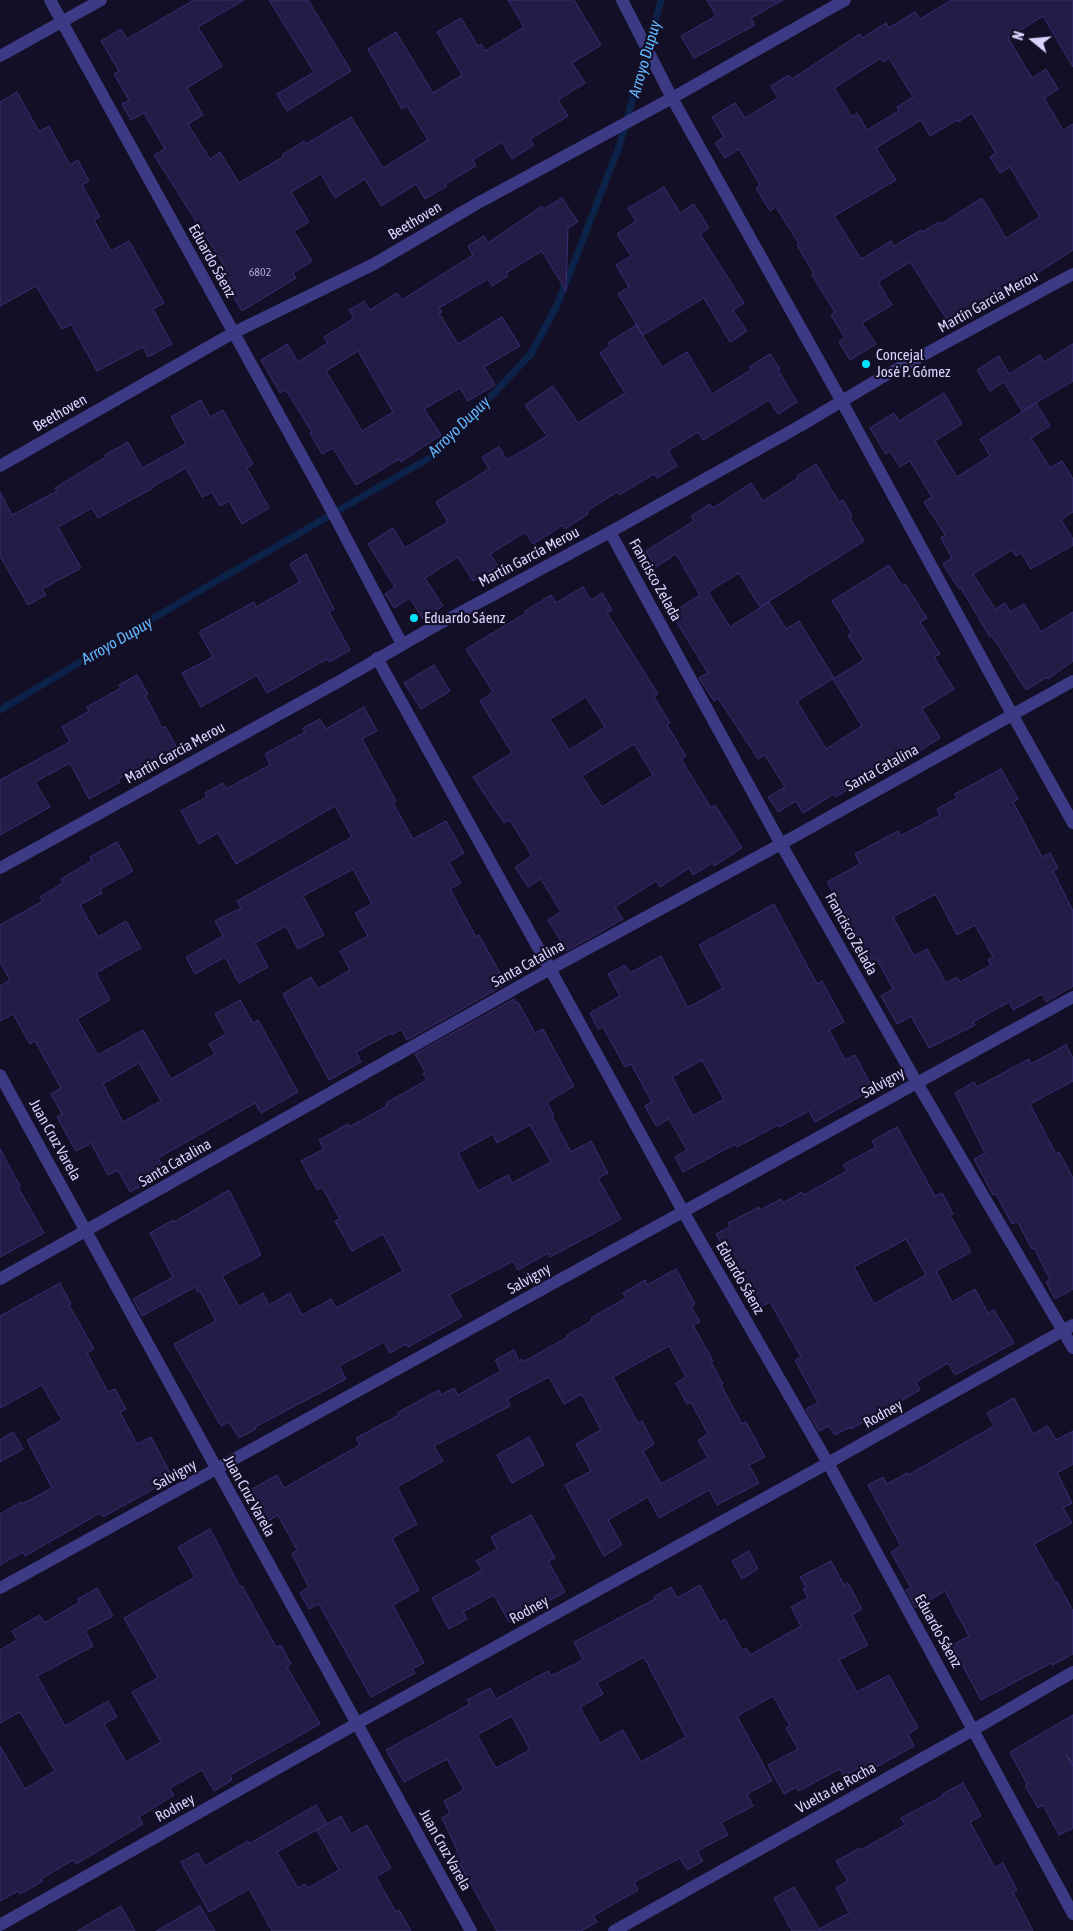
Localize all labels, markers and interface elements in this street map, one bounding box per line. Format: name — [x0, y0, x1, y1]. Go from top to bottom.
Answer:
north arrow — [1008, 15, 1058, 65]
water label: Arroyo Dupuy — [625, 18, 665, 100]
text: N — [1010, 29, 1028, 42]
street label: Beethoven — [385, 198, 445, 244]
street label: Eduardo Sáenz — [184, 221, 240, 301]
house number: 6802 — [249, 265, 271, 279]
street label: Martín García Merou — [935, 267, 1041, 337]
place label: Concejal José P. Gómez — [876, 346, 950, 381]
marker: Concejal José P. Gómez — [860, 358, 872, 370]
street label: Beethoven — [30, 390, 90, 436]
water label: Arroyo Dupuy — [424, 393, 494, 461]
street label: Martín García Merou — [476, 523, 582, 591]
street label: Francisco Zelada — [625, 536, 685, 624]
place label: Eduardo Sáenz — [424, 609, 505, 627]
marker: Eduardo Sáenz — [408, 612, 420, 624]
water label: Arroyo Dupuy — [78, 613, 156, 669]
street label: Martín García Merou — [122, 718, 228, 788]
street label: Santa Catalina — [842, 741, 922, 795]
street label: Francisco Zelada — [821, 890, 881, 978]
street label: Santa Catalina — [488, 937, 568, 991]
street label: Salvigny — [858, 1064, 908, 1102]
street label: Juan Cruz Varela — [25, 1096, 85, 1184]
street label: Santa Catalina — [136, 1135, 214, 1191]
street label: Eduardo Sáenz — [712, 1238, 768, 1318]
street label: Salvigny — [504, 1260, 554, 1298]
street label: Rodney — [860, 1396, 906, 1432]
street label: Juan Cruz Varela — [219, 1452, 279, 1540]
street label: Salvigny — [150, 1456, 200, 1494]
street label: Eduardo Sáenz — [910, 1591, 966, 1671]
street label: Rodney — [506, 1592, 552, 1628]
street label: Vuelta de Rocha — [793, 1759, 879, 1817]
street label: Rodney — [152, 1790, 198, 1826]
street label: Juan Cruz Varela — [415, 1806, 475, 1894]

